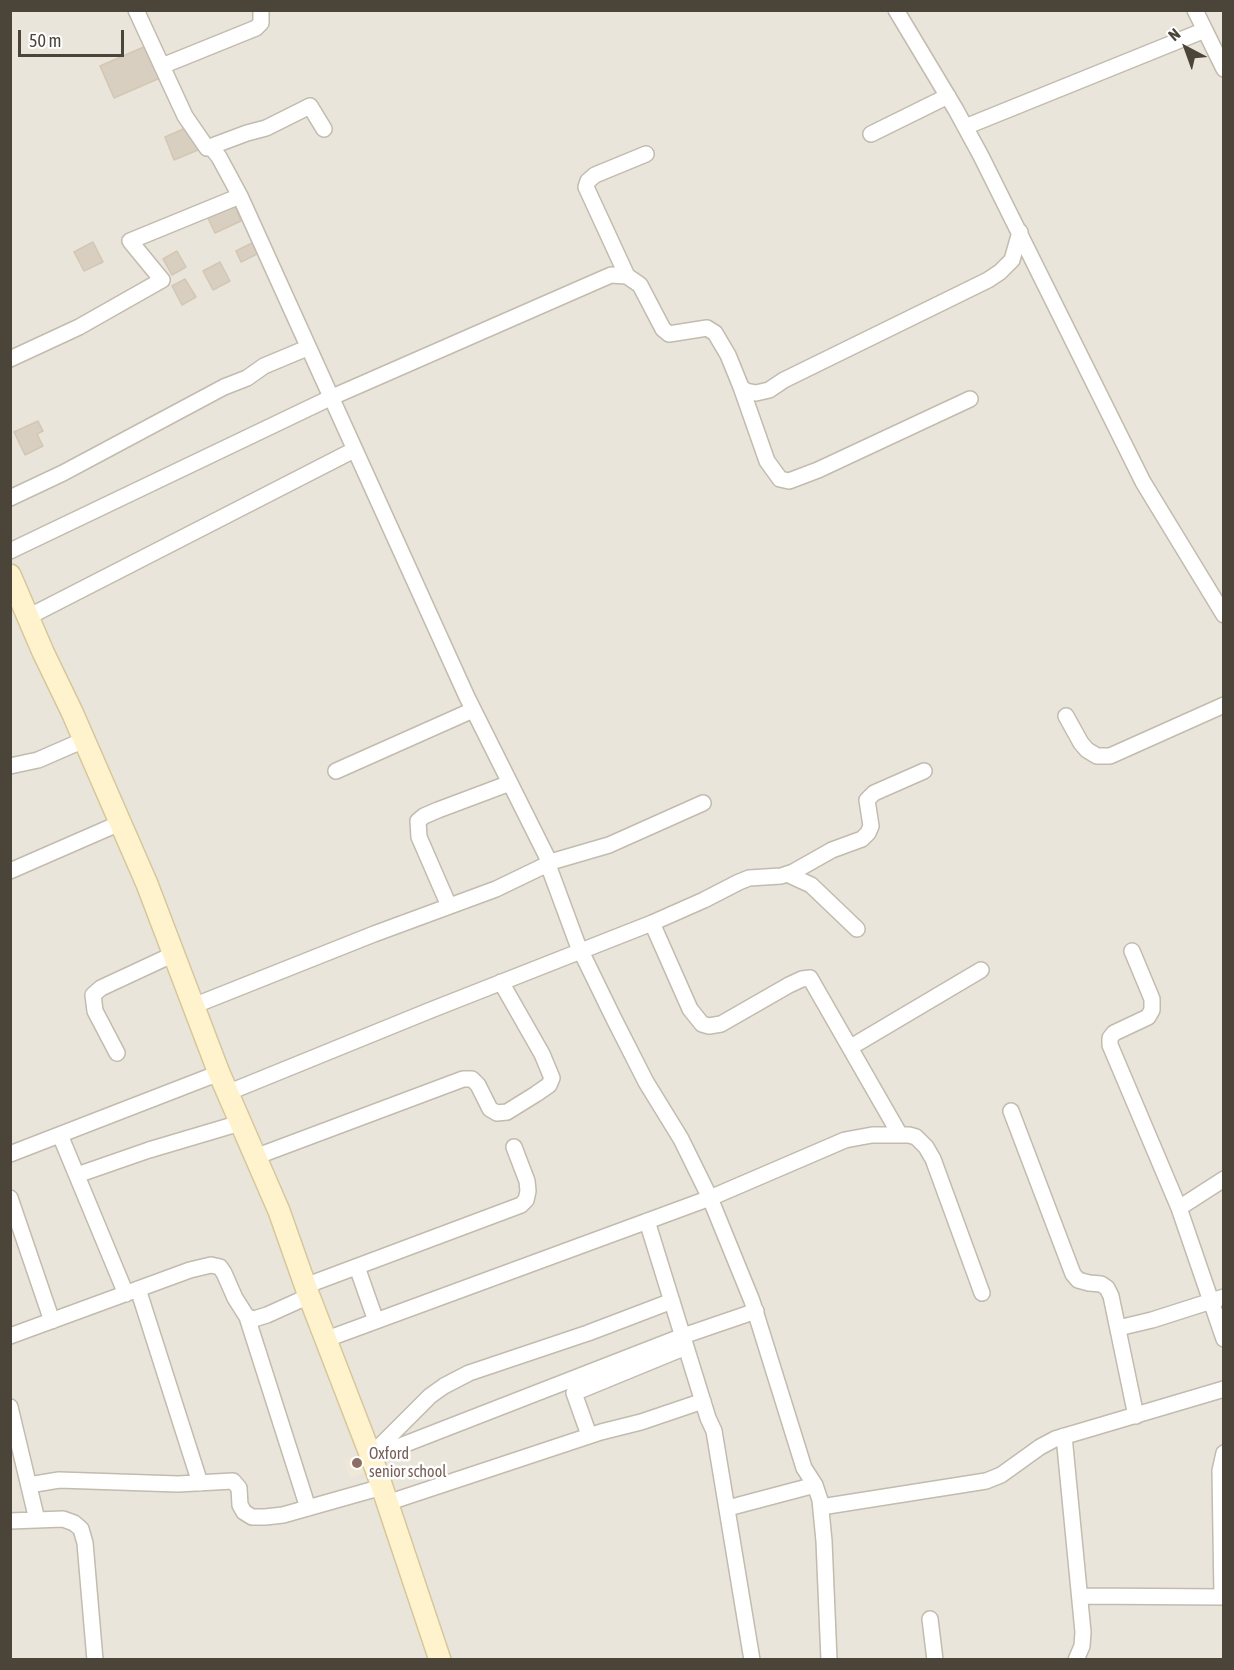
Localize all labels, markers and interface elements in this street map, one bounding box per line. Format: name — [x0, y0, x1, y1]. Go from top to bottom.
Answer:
scale bar — [21, 18, 128, 56]
north arrow — [1156, 18, 1216, 78]
text: N — [1165, 25, 1184, 44]
text: 50 m — [29, 30, 61, 51]
place label: Oxford senior school — [369, 1444, 446, 1482]
marker: Oxford senior school — [350, 1456, 364, 1470]

